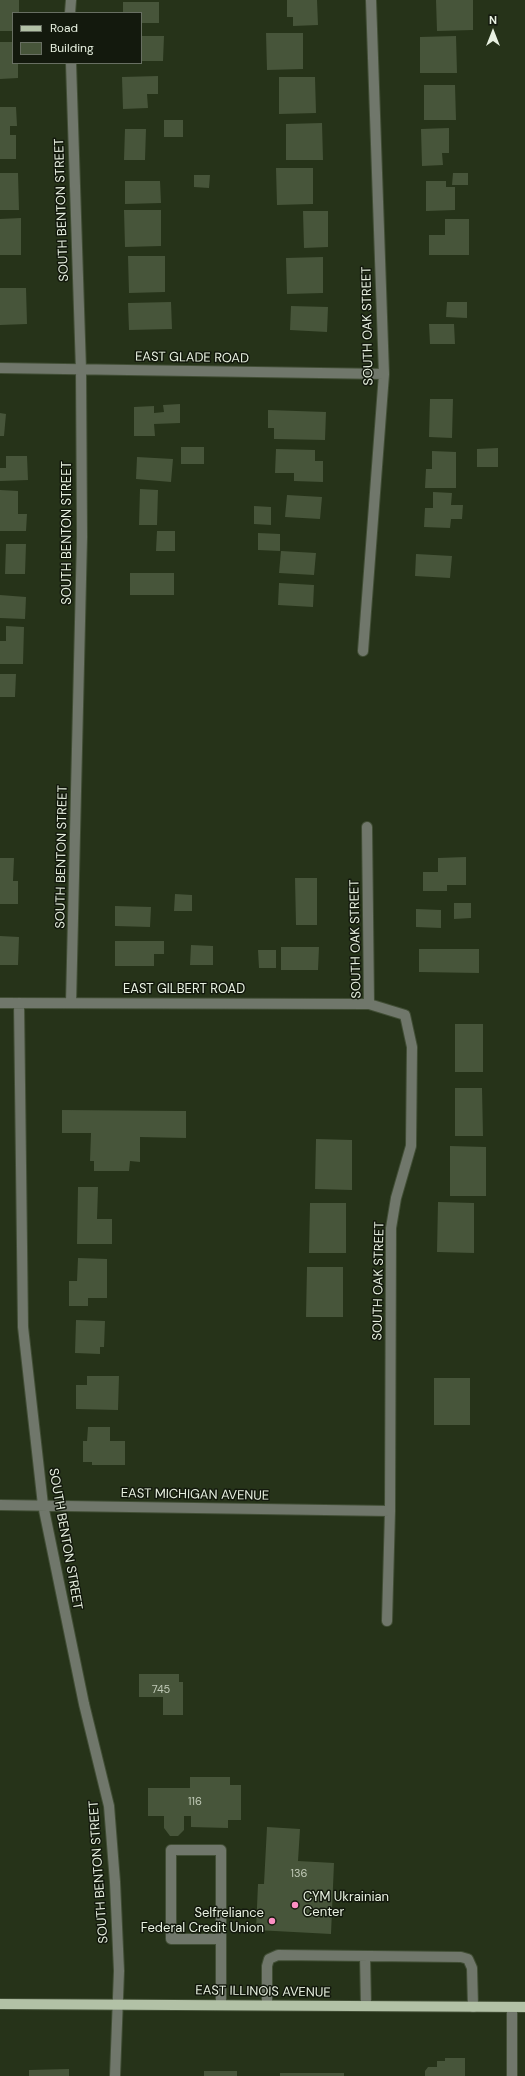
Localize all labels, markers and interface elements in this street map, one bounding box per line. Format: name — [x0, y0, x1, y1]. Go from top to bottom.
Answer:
legend — [12, 12, 142, 64]
north arrow — [473, 12, 513, 52]
text: N — [489, 13, 497, 27]
text: Road — [50, 20, 78, 36]
text: Building — [50, 40, 94, 56]
street label: SOUTH BENTON STREET — [52, 138, 72, 282]
street label: SOUTH OAK STREET — [359, 266, 377, 386]
street label: EAST GLADE ROAD — [135, 349, 249, 367]
street label: SOUTH BENTON STREET — [60, 461, 76, 605]
street label: SOUTH BENTON STREET — [53, 785, 71, 929]
street label: SOUTH OAK STREET — [347, 879, 365, 999]
street label: EAST GILBERT ROAD — [123, 982, 245, 998]
street label: SOUTH OAK STREET — [370, 1221, 388, 1341]
street label: SOUTH BENTON STREET — [45, 1467, 85, 1611]
street label: EAST MICHIGAN AVENUE — [121, 1486, 269, 1504]
house number: 745 — [152, 1683, 170, 1697]
house number: 116 — [188, 1795, 202, 1809]
street label: SOUTH BENTON STREET — [86, 1800, 112, 1944]
house number: 136 — [291, 1867, 307, 1881]
place label: CYM Ukrainian Center — [303, 1890, 389, 1921]
marker: CYM Ukrainian Center — [290, 1900, 300, 1910]
place label: Selfreliance Federal Credit Union — [141, 1906, 264, 1937]
marker: Selfreliance Federal Credit Union — [267, 1916, 277, 1926]
street label: EAST ILLINOIS AVENUE — [195, 1983, 331, 2001]

